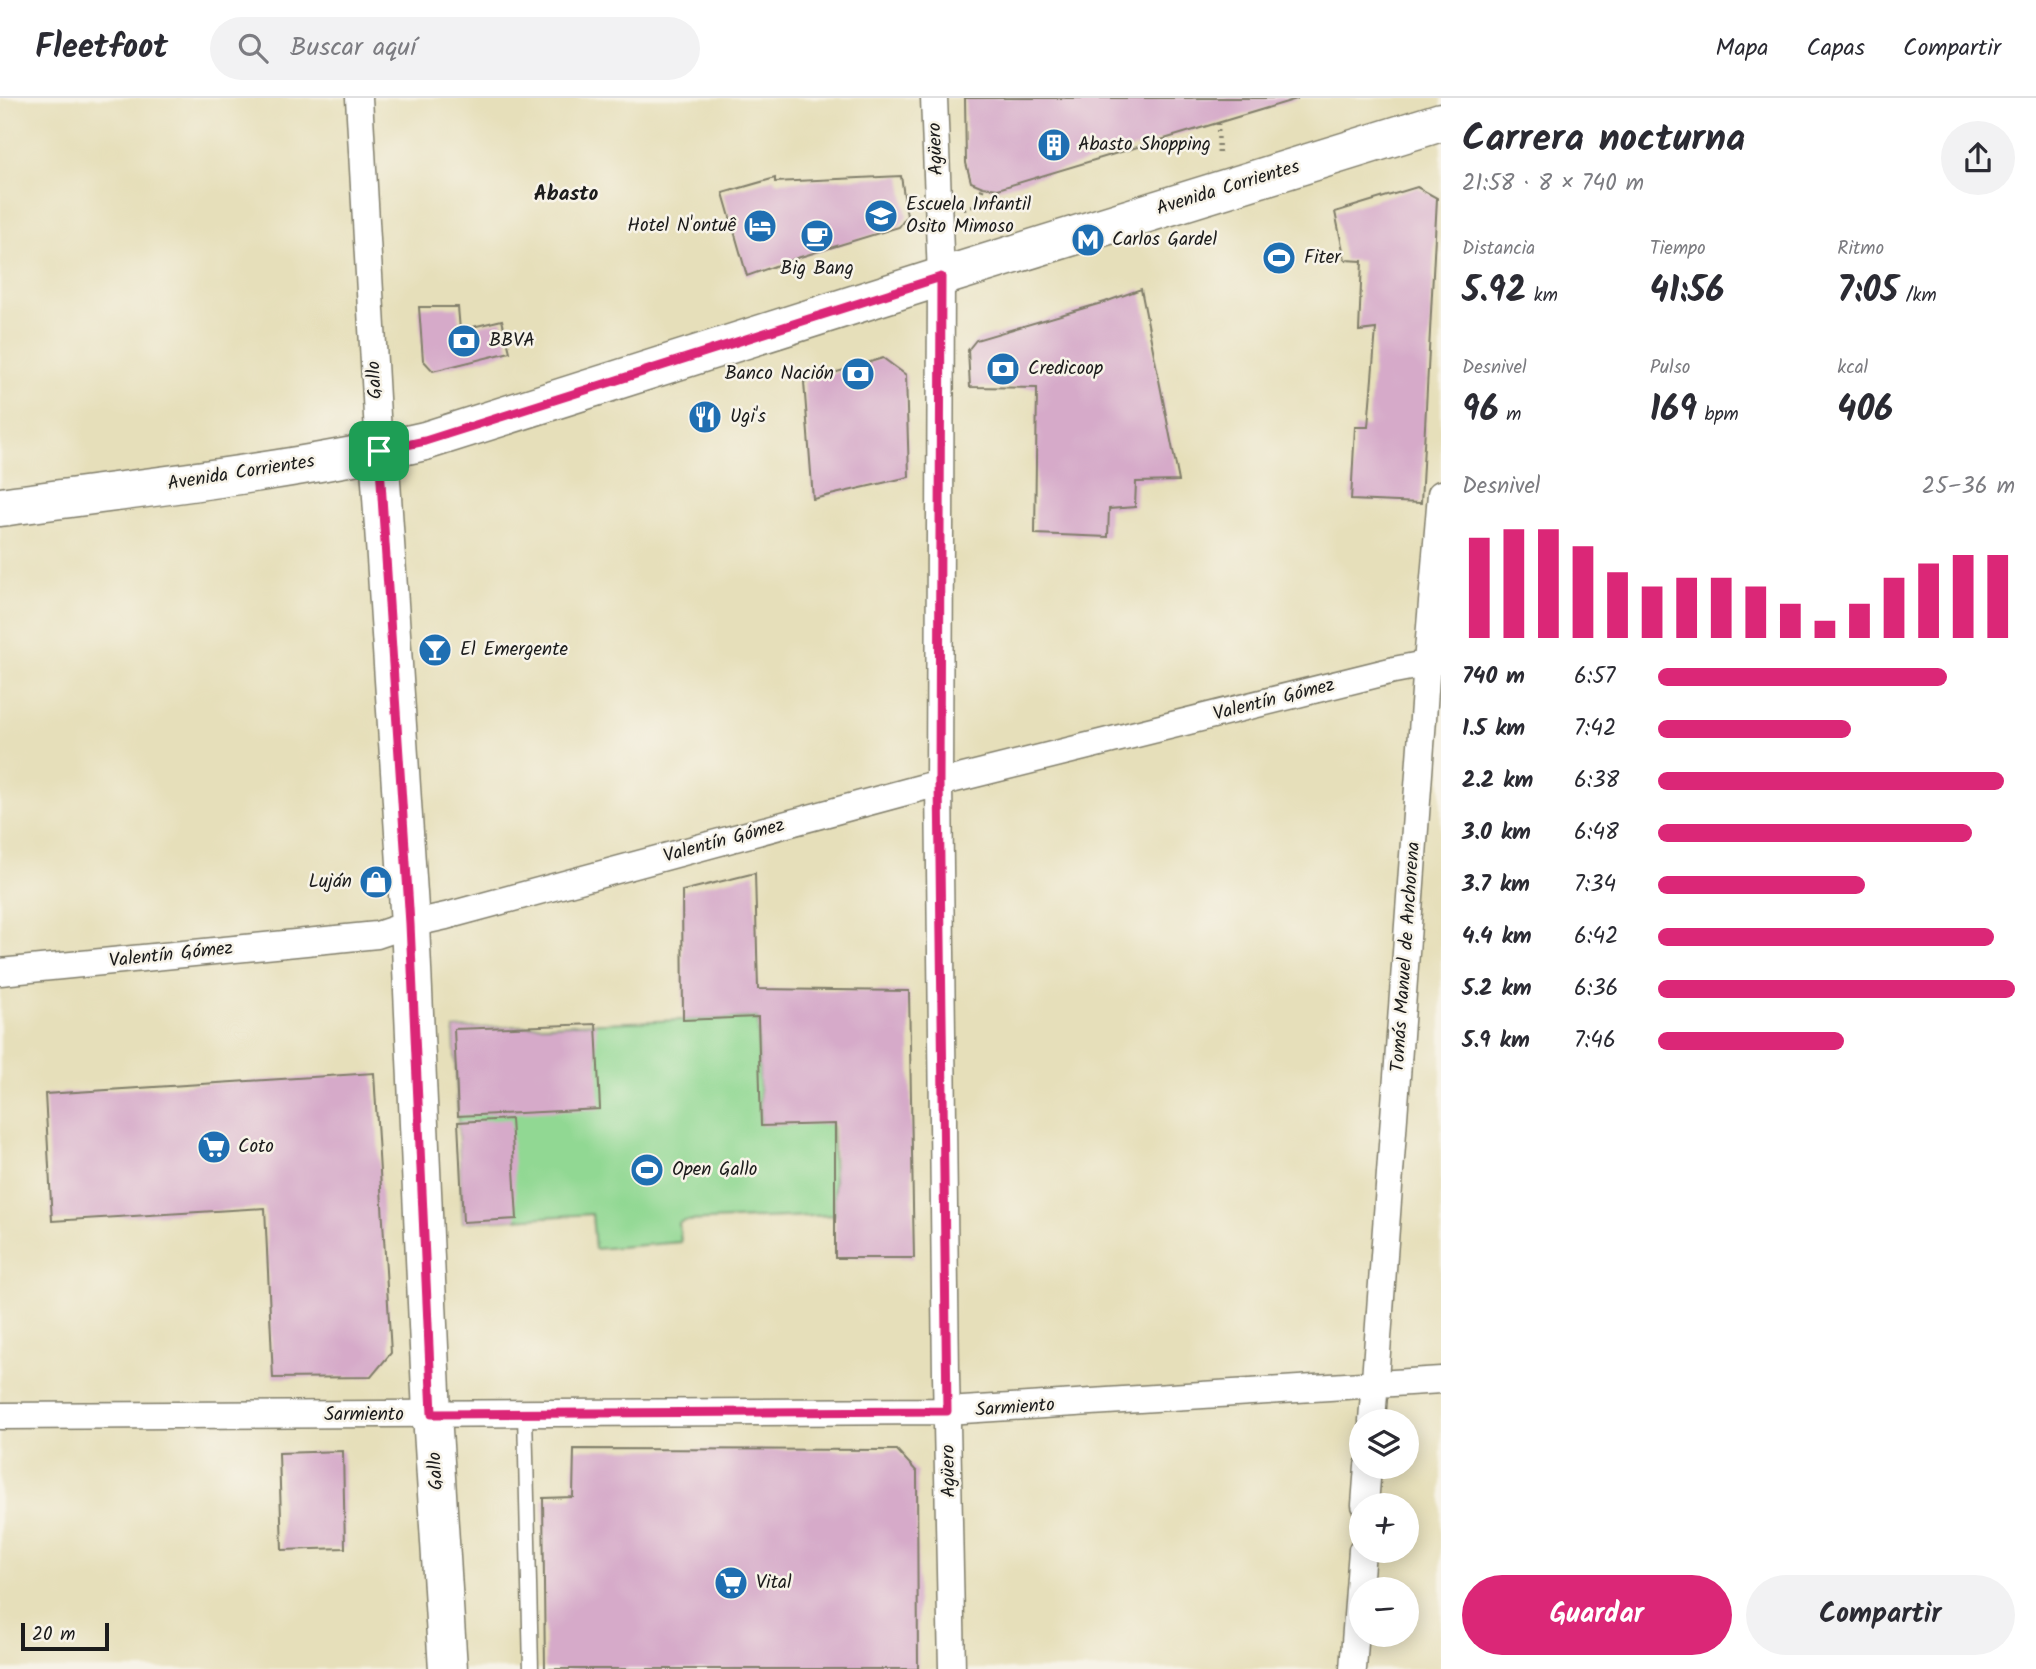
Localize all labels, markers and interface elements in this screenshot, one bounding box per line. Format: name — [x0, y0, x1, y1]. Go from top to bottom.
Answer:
search box — [210, 17, 700, 80]
text: Fleetfoot — [35, 22, 168, 75]
text: Buscar aquí — [290, 27, 416, 69]
icon: search — [234, 29, 272, 67]
text: Mapa — [1716, 29, 1768, 68]
text: Capas — [1806, 29, 1865, 68]
text: Compartir — [1903, 29, 2001, 68]
text: Carrera nocturna — [1462, 110, 1745, 170]
button: share — [1941, 121, 2015, 195]
street label: Agüero — [920, 122, 952, 176]
building icon: Abasto Shopping — [1035, 126, 1073, 164]
place label: Abasto Shopping — [1078, 130, 1211, 160]
street label: Avenida Corrientes — [1153, 152, 1303, 224]
text: 21:58 · 8 × 740 m — [1462, 166, 1644, 202]
district label: Abasto — [534, 178, 599, 211]
place label: Escuela Infantil Osito Mimoso — [906, 190, 1032, 242]
school or university icon: Escuela Infantil Osito Mimoso — [862, 197, 900, 235]
hotel icon: Hotel N'ontuê — [741, 207, 779, 245]
place label: Hotel N'ontuê — [627, 211, 737, 241]
cafe icon: Big Bang — [798, 217, 836, 255]
metro station icon: Carlos Gardel — [1069, 221, 1107, 259]
place label: Carlos Gardel — [1112, 225, 1217, 255]
text: Distancia — [1462, 234, 1535, 264]
text: Tiempo — [1650, 234, 1706, 264]
text: Ritmo — [1837, 234, 1884, 264]
sports icon: Fiter — [1260, 239, 1298, 277]
place label: Fiter — [1304, 243, 1342, 273]
place label: Big Bang — [780, 254, 854, 284]
text: 5.92 — [1462, 264, 1526, 320]
text: 41:56 — [1650, 264, 1725, 320]
text: 7:05 — [1837, 264, 1898, 320]
text: km — [1526, 281, 1558, 311]
text: /km — [1898, 281, 1937, 311]
bank icon: BBVA — [445, 322, 483, 360]
place label: BBVA — [489, 326, 535, 356]
bank icon: Credicoop — [984, 350, 1022, 388]
text: Desnivel — [1462, 353, 1527, 383]
text: Pulso — [1650, 353, 1690, 383]
text: kcal — [1837, 353, 1868, 383]
place label: Credicoop — [1028, 354, 1103, 384]
bank icon: Banco Nación — [839, 355, 877, 393]
place label: Banco Nación — [725, 359, 834, 389]
street label: Gallo — [359, 360, 391, 400]
text: 96 — [1462, 383, 1499, 439]
text: 169 — [1650, 383, 1697, 439]
text: 406 — [1837, 383, 1893, 439]
restaurant icon: Ugi's — [686, 398, 724, 436]
text: m — [1499, 400, 1521, 430]
text: bpm — [1697, 400, 1739, 430]
place label: Ugi's — [730, 402, 766, 432]
pin — [349, 421, 409, 481]
icon: arrive — [360, 432, 398, 470]
street label: Avenida Corrientes — [165, 447, 317, 499]
text: Desnivel — [1462, 469, 1540, 505]
text: 25–36 m — [1922, 469, 2015, 505]
bar icon: El Emergente — [416, 631, 454, 669]
place label: El Emergente — [460, 635, 569, 665]
text: 740 m — [1462, 659, 1525, 695]
text: 6:57 — [1574, 659, 1615, 695]
street label: Valentín Gómez — [1210, 670, 1338, 730]
text: 1.5 km — [1462, 711, 1525, 747]
text: 7:42 — [1574, 711, 1616, 747]
text: 2.2 km — [1462, 763, 1533, 799]
text: 6:38 — [1574, 763, 1619, 799]
street label: Valentín Gómez — [660, 810, 788, 872]
text: 3.0 km — [1462, 815, 1531, 851]
text: 6:48 — [1574, 815, 1619, 851]
street label: Tomás Manuel de Anchorena — [1383, 841, 1429, 1073]
shop icon: Luján — [357, 863, 395, 901]
place label: Luján — [309, 867, 352, 897]
text: 3.7 km — [1462, 867, 1530, 903]
text: 7:34 — [1574, 867, 1616, 903]
text: 4.4 km — [1462, 919, 1532, 955]
text: 6:42 — [1574, 919, 1618, 955]
street label: Valentín Gómez — [108, 934, 234, 976]
text: 5.2 km — [1462, 971, 1532, 1007]
text: 6:36 — [1574, 971, 1618, 1007]
text: 5.9 km — [1462, 1023, 1530, 1059]
text: 7:46 — [1574, 1023, 1616, 1059]
supermarket icon: Coto — [195, 1128, 233, 1166]
place label: Coto — [238, 1132, 274, 1162]
sports icon: Open Gallo — [628, 1151, 666, 1189]
place label: Open Gallo — [672, 1155, 757, 1185]
street label: Sarmiento — [974, 1390, 1056, 1426]
street label: Sarmiento — [324, 1400, 404, 1430]
map controls — [1349, 1409, 1419, 1647]
button: layers — [1349, 1409, 1419, 1479]
street label: Agüero — [934, 1444, 964, 1498]
street label: Gallo — [420, 1451, 452, 1491]
button: + — [1349, 1493, 1419, 1563]
supermarket icon: Vital — [712, 1564, 750, 1602]
place label: Vital — [756, 1568, 792, 1598]
button: Guardar — [1462, 1575, 1732, 1655]
button: Compartir — [1746, 1575, 2015, 1655]
button: − — [1349, 1577, 1419, 1647]
scale bar — [21, 1620, 108, 1652]
text: 20 m — [32, 1620, 75, 1650]

